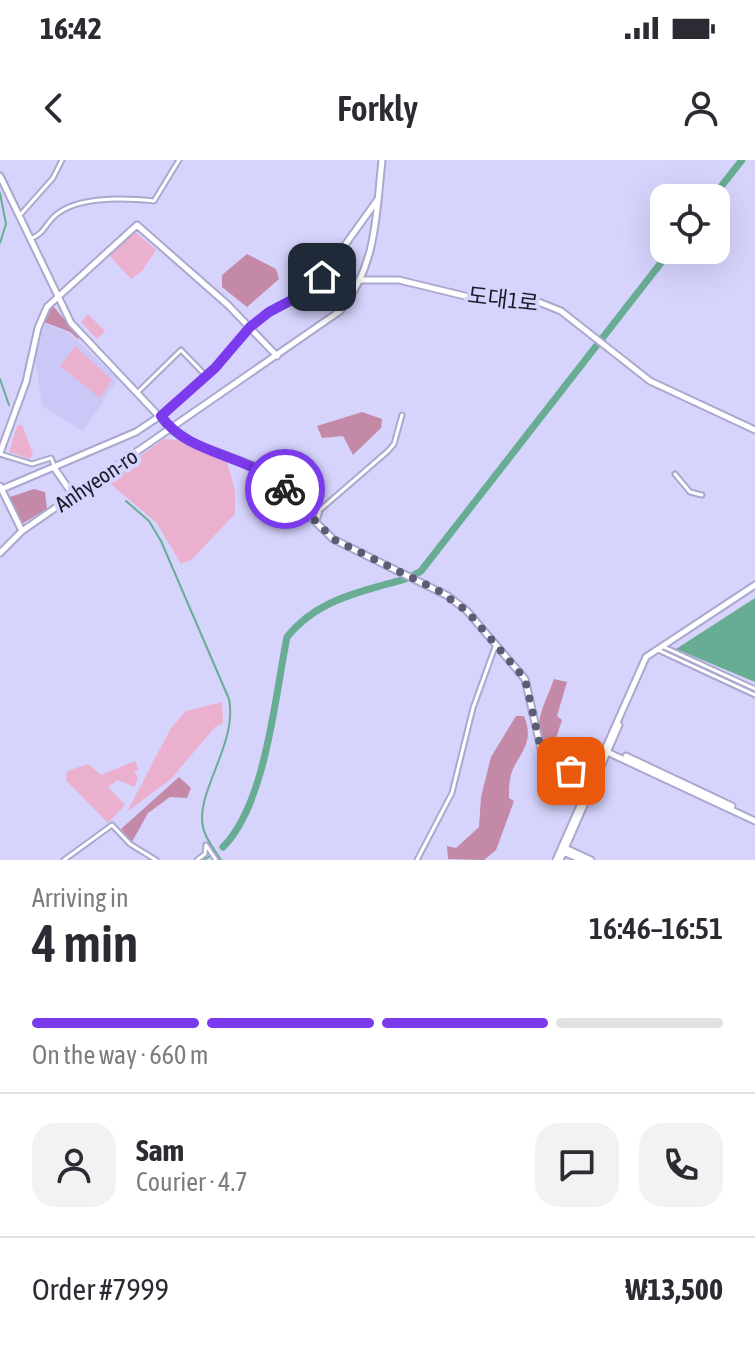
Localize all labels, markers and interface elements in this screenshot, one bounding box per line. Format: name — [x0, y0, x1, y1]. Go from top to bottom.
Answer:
text: 16:42 — [40, 11, 102, 45]
icon: back — [32, 86, 76, 130]
icon: person — [679, 86, 723, 130]
text: Forkly — [337, 87, 418, 129]
map controls — [650, 184, 730, 264]
button: locate — [650, 184, 730, 264]
pin — [288, 243, 356, 311]
icon: home — [300, 255, 344, 299]
street label: 도대1로 — [466, 282, 540, 316]
street label: Anhyeon-ro — [50, 443, 142, 517]
courier — [245, 449, 325, 529]
icon: bike — [263, 467, 307, 511]
pin — [537, 737, 605, 805]
icon: bag — [549, 749, 593, 793]
text: Arriving in — [32, 883, 129, 913]
text: 16:46–16:51 — [589, 911, 723, 945]
text: 4 min — [32, 913, 138, 973]
text: On the way · 660 m — [32, 1040, 209, 1070]
button: person — [32, 1123, 116, 1207]
button: chat — [535, 1123, 619, 1207]
button: phone — [639, 1123, 723, 1207]
text: Sam — [136, 1133, 184, 1167]
text: Courier · 4.7 — [136, 1167, 247, 1197]
text: Order #7999 — [32, 1272, 169, 1306]
text: ₩13,500 — [625, 1272, 723, 1306]

